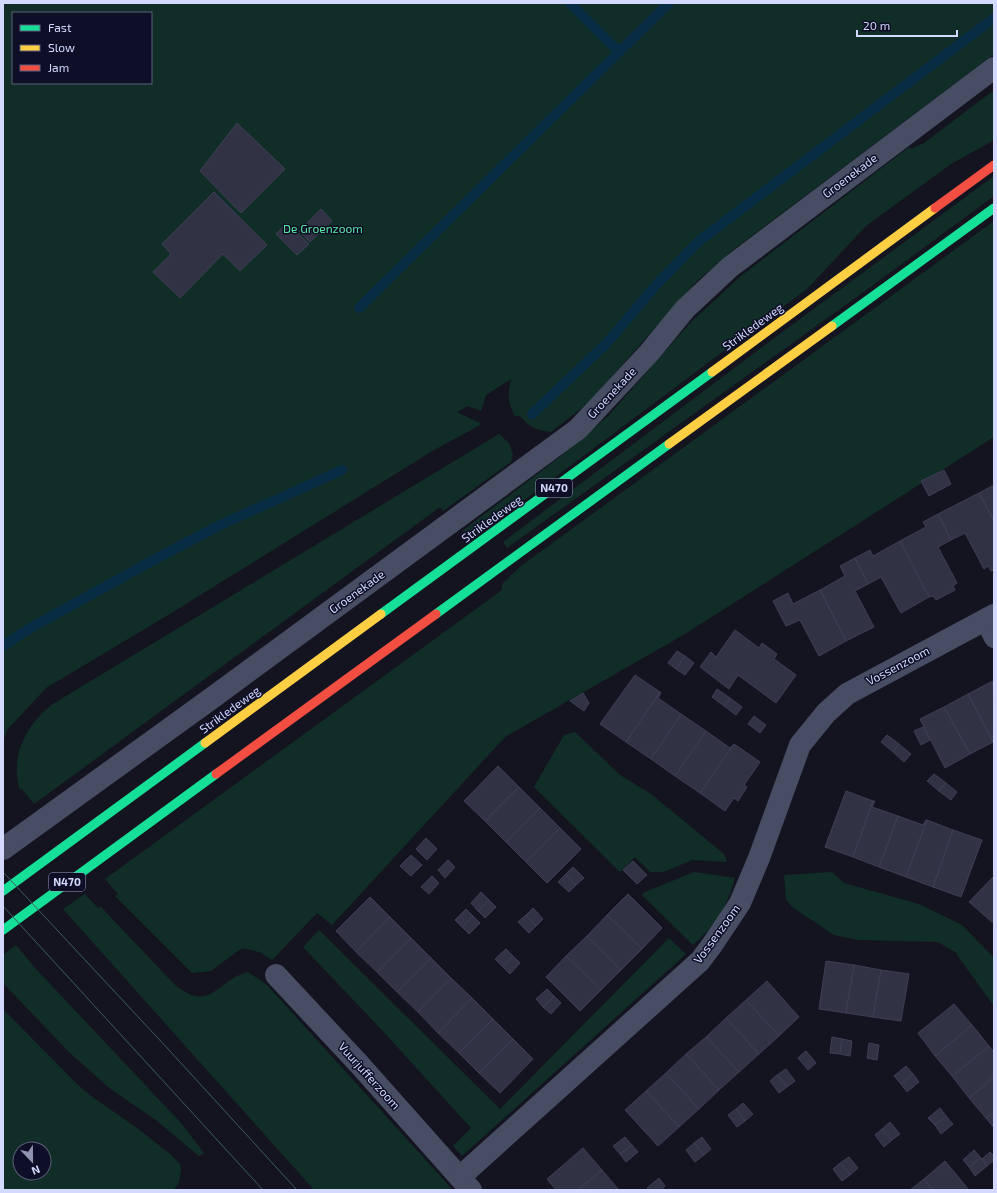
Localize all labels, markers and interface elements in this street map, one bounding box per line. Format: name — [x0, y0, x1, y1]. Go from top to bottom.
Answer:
legend — [12, 12, 152, 84]
scale bar — [857, 12, 957, 38]
text: 20 m — [863, 18, 890, 32]
text: Fast — [48, 20, 72, 34]
text: Slow — [48, 40, 75, 54]
text: Jam — [48, 60, 69, 74]
street label: Groenekade — [819, 150, 880, 200]
park label: De Groenzoom — [283, 221, 363, 235]
street label: Strikledeweg — [719, 299, 786, 353]
street label: Groenekade — [584, 364, 639, 421]
road number: N470 — [536, 479, 572, 497]
street label: Strikledeweg — [458, 491, 525, 545]
street label: Groenekade — [326, 566, 387, 616]
street label: Vossenzoom — [864, 643, 932, 688]
street label: Strikledeweg — [196, 682, 263, 736]
road number: N470 — [49, 873, 85, 891]
street label: Vossenzoom — [690, 901, 742, 966]
street label: Vuurjufferzoom — [335, 1039, 403, 1112]
north arrow — [12, 1141, 52, 1181]
text: N — [30, 1163, 42, 1178]

